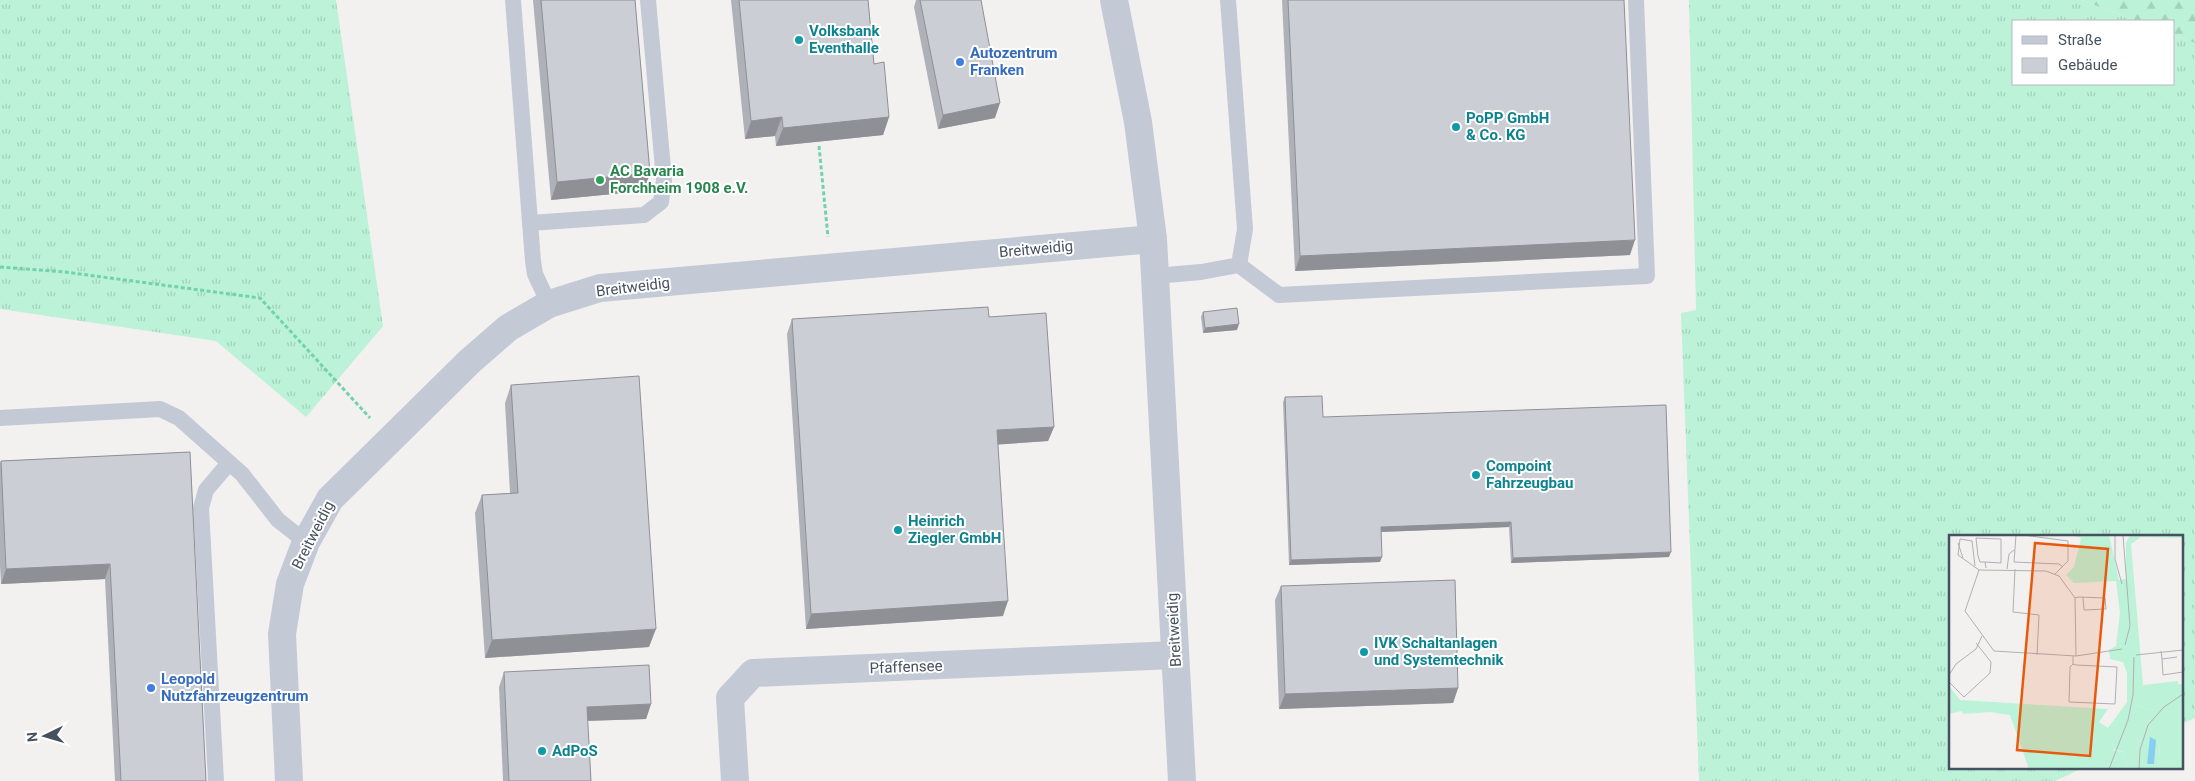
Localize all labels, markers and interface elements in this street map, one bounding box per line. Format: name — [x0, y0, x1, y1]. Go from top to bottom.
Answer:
legend — [2012, 20, 2175, 85]
place label: Volksbank Eventhalle — [809, 22, 880, 57]
text: Straße — [2058, 31, 2102, 49]
marker: Volksbank Eventhalle — [793, 34, 805, 46]
place label: Autozentrum Franken — [970, 44, 1058, 79]
marker: Autozentrum Franken — [954, 56, 966, 68]
text: Gebäude — [2058, 56, 2117, 74]
place label: PoPP GmbH & Co. KG — [1466, 109, 1549, 144]
marker: PoPP GmbH & Co. KG — [1450, 121, 1462, 133]
place label: AC Bavaria Forchheim 1908 e.V. — [610, 162, 748, 197]
marker: AC Bavaria Forchheim 1908 e.V. — [594, 174, 606, 186]
street label: Breitweidig — [998, 237, 1074, 261]
street label: Breitweidig — [595, 274, 671, 300]
place label: Compoint Fahrzeugbau — [1486, 457, 1573, 492]
marker: Compoint Fahrzeugbau — [1470, 469, 1482, 481]
street label: Breitweidig — [288, 498, 338, 572]
place label: Heinrich Ziegler GmbH — [908, 512, 1001, 547]
marker: Heinrich Ziegler GmbH — [892, 524, 904, 536]
inset map — [1949, 535, 2182, 768]
street label: Breitweidig — [1163, 592, 1185, 668]
place label: IVK Schaltanlagen und Systemtechnik — [1374, 634, 1504, 669]
marker: IVK Schaltanlagen und Systemtechnik — [1358, 646, 1370, 658]
street label: Pfaffensee — [869, 657, 943, 677]
place label: Leopold Nutzfahrzeugzentrum — [161, 670, 309, 705]
marker: Leopold Nutzfahrzeugzentrum — [145, 682, 157, 694]
north arrow — [20, 711, 70, 761]
text: N — [24, 732, 40, 743]
place label: AdPoS — [552, 742, 598, 760]
marker: AdPoS — [536, 745, 548, 757]

